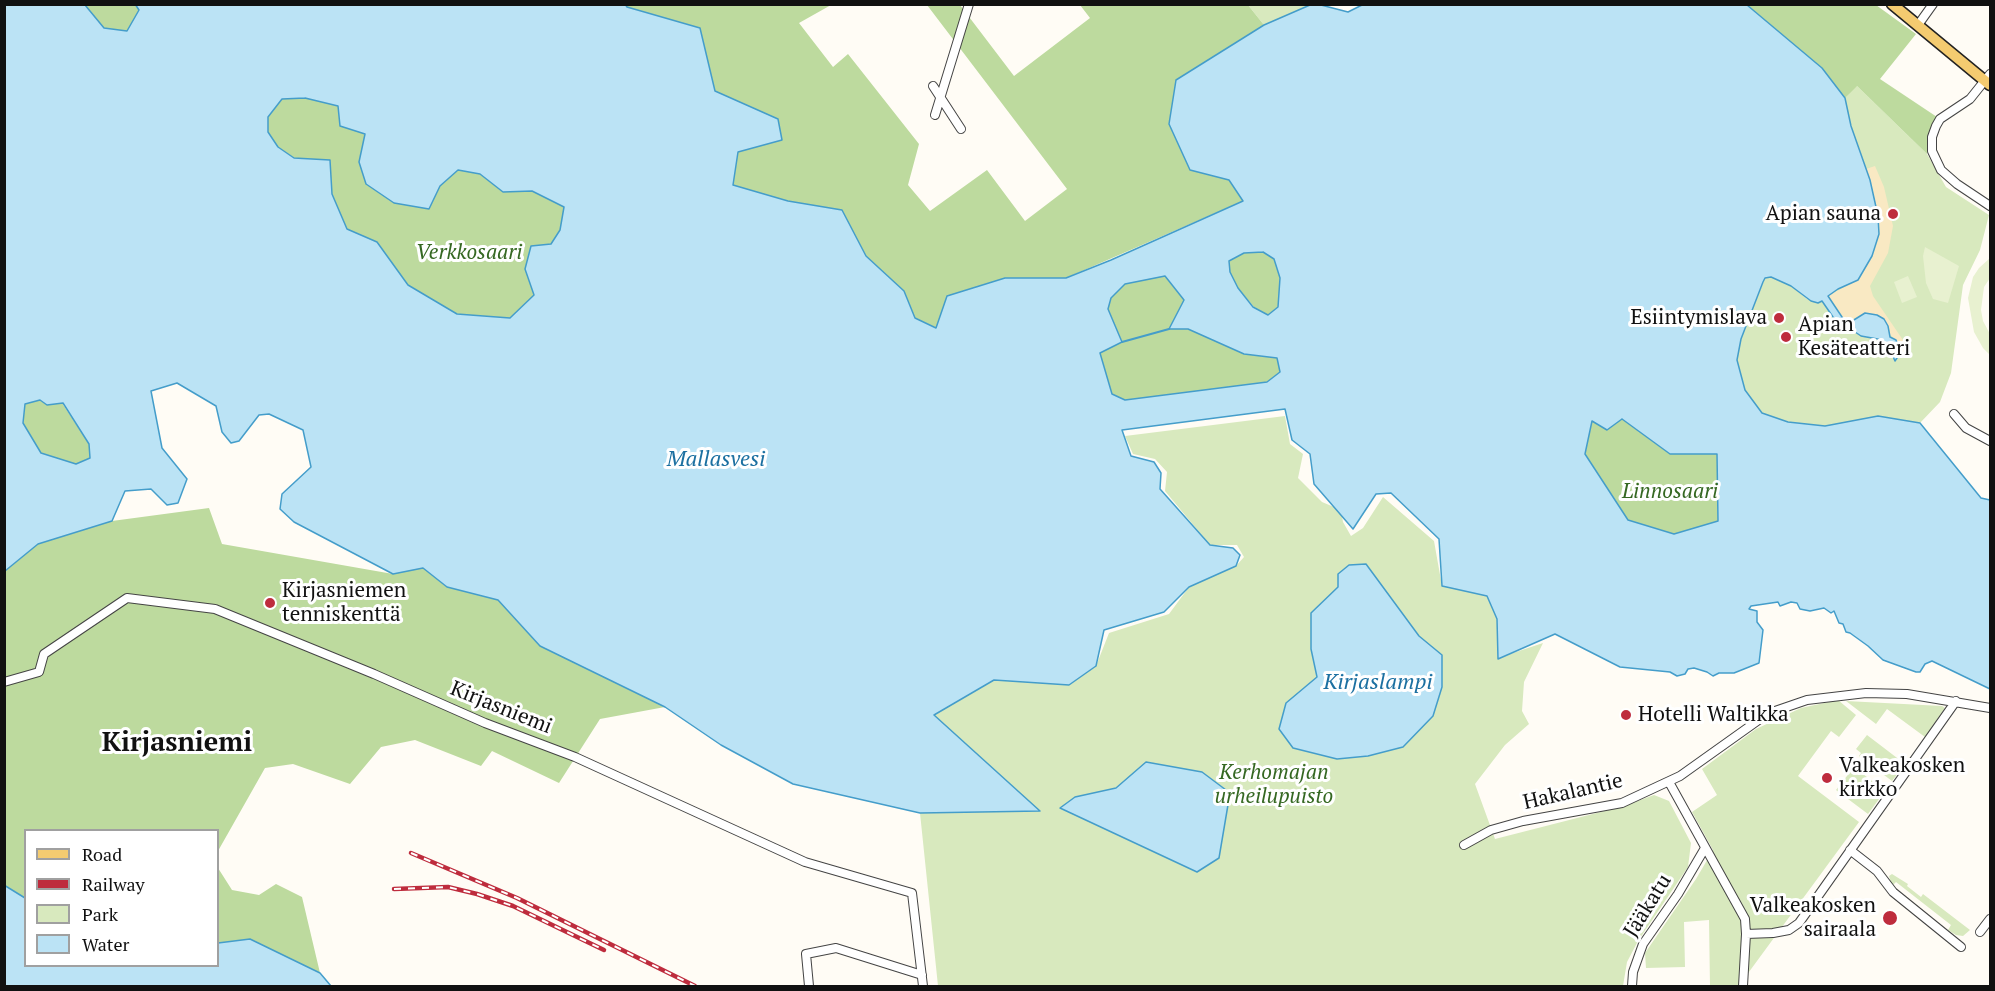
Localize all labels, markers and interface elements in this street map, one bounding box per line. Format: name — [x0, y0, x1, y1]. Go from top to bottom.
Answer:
place label: Apian sauna — [1765, 201, 1881, 227]
marker: Apian sauna — [1886, 207, 1900, 221]
park label: Verkkosaari — [416, 240, 522, 266]
place label: Esiintymislava — [1630, 305, 1767, 331]
marker: Esiintymislava — [1772, 311, 1786, 325]
place label: Apian Kesäteatteri — [1798, 312, 1910, 362]
marker: Apian Kesäteatteri — [1779, 330, 1793, 344]
water label: Mallasvesi — [667, 447, 765, 473]
park label: Linnosaari — [1622, 479, 1718, 505]
place label: Kirjasniemen tenniskenttä — [282, 578, 406, 628]
marker: Kirjasniemen tenniskenttä — [263, 596, 277, 610]
water label: Kirjaslampi — [1323, 670, 1433, 696]
street label: Kirjasniemi — [446, 676, 556, 740]
place label: Hotelli Waltikka — [1638, 702, 1789, 728]
marker: Hotelli Waltikka — [1619, 708, 1633, 722]
district label: Kirjasniemi — [102, 727, 252, 759]
place label: Valkeakosken kirkko — [1839, 753, 1965, 803]
park label: Kerhomajan urheilupuisto — [1215, 760, 1333, 810]
street label: Hakalantie — [1521, 768, 1625, 816]
marker: Valkeakosken kirkko — [1820, 771, 1834, 785]
legend — [24, 829, 219, 967]
text: Road — [82, 842, 122, 866]
street label: Jääkatu — [1619, 870, 1677, 942]
text: Railway — [82, 872, 145, 896]
place label: Valkeakosken sairaala — [1750, 893, 1876, 943]
text: Park — [82, 902, 118, 926]
marker: Valkeakosken sairaala — [1881, 909, 1899, 927]
text: Water — [82, 932, 129, 956]

